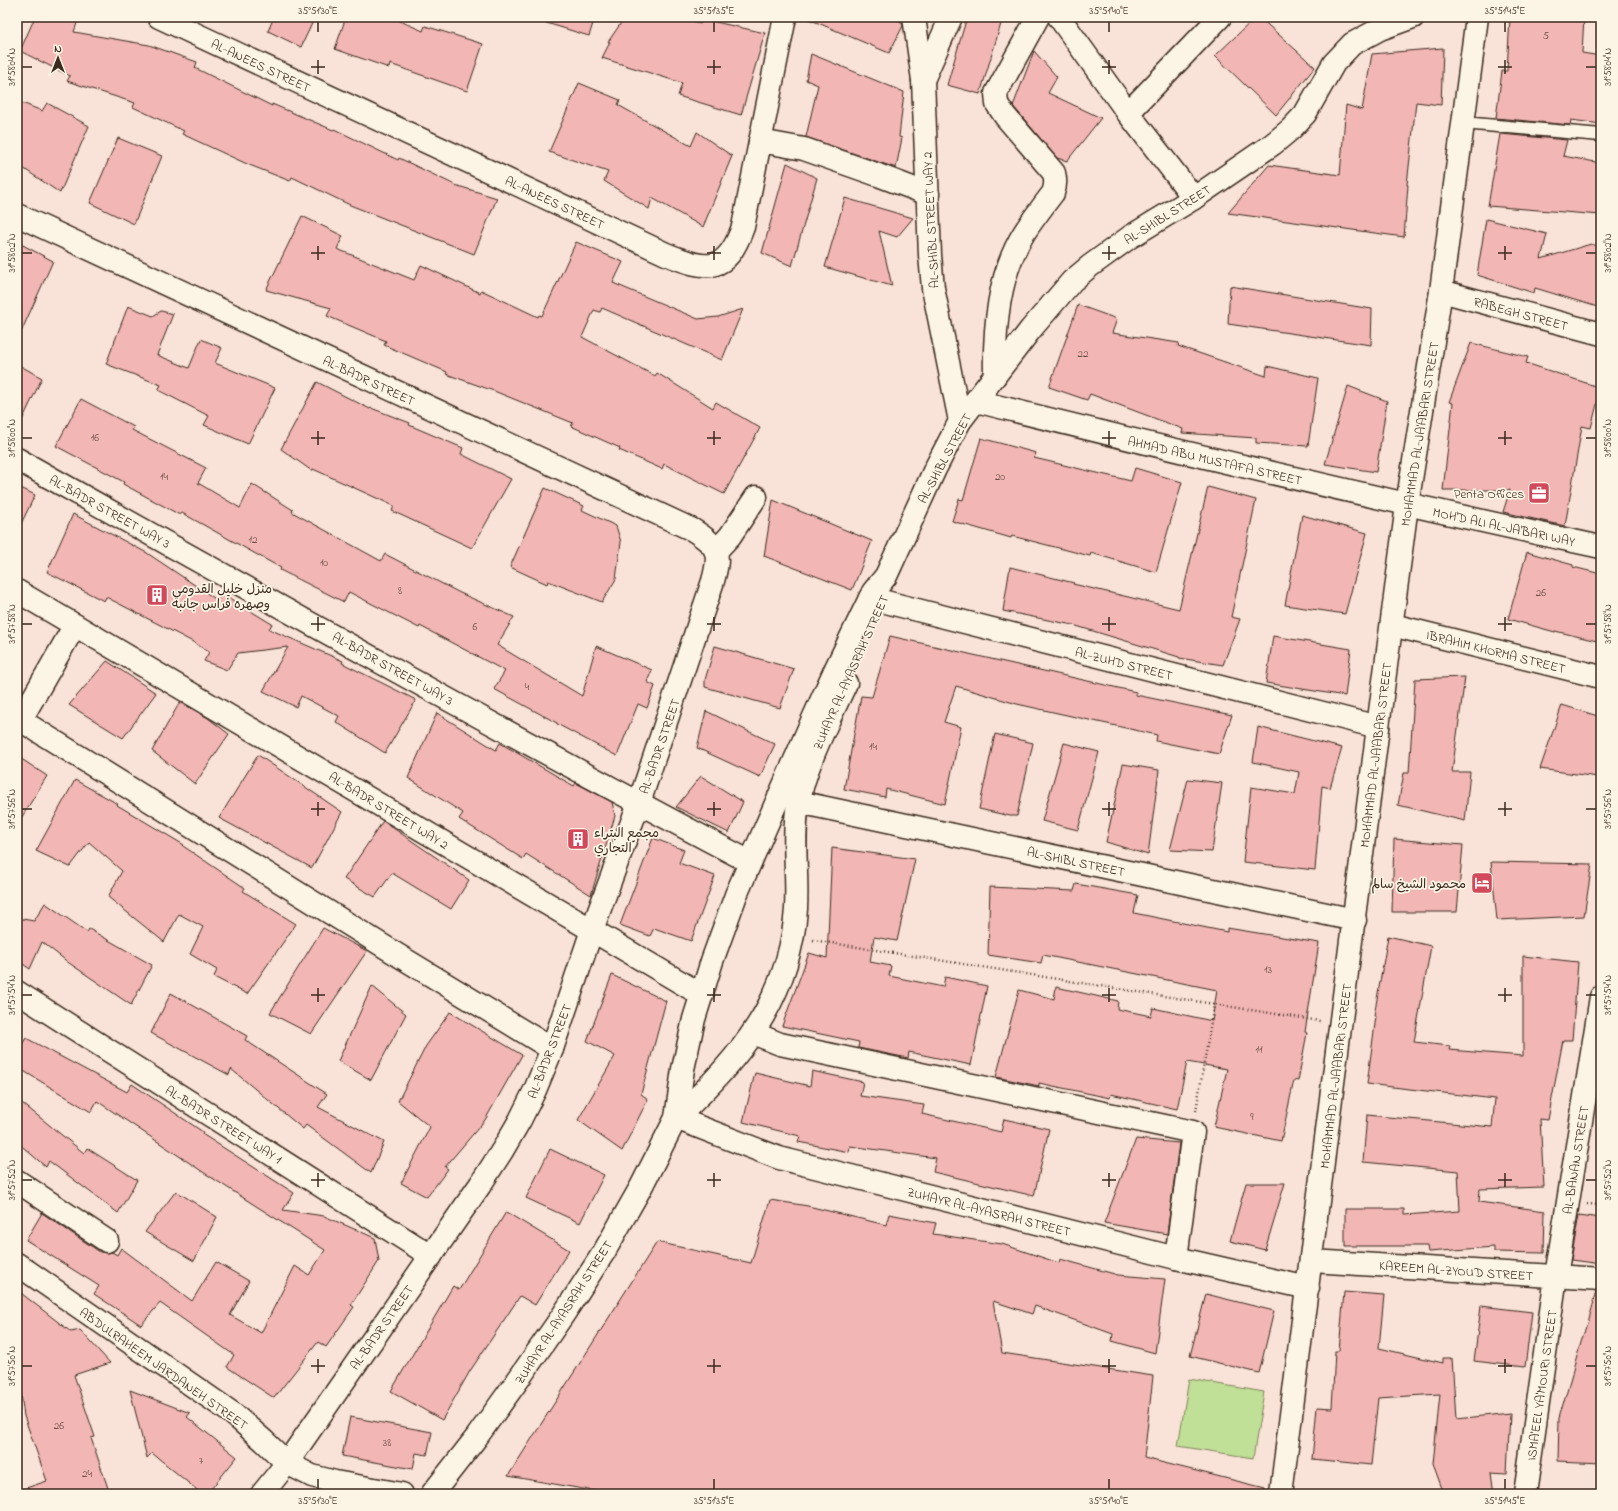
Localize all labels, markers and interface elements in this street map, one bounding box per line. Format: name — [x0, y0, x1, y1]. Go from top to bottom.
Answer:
text: 35°51'30"E — [298, 4, 338, 19]
text: 35°51'35"E — [694, 4, 734, 19]
text: 35°51'40"E — [1089, 4, 1129, 19]
text: 35°51'45"E — [1485, 4, 1525, 19]
house number: 5 — [1543, 28, 1549, 44]
street label: AL-ANEES STREET — [207, 35, 314, 98]
north arrow — [38, 38, 78, 78]
text: N — [54, 41, 62, 57]
text: 31°58'04"N — [5, 48, 20, 86]
text: 31°58'04"N — [1601, 48, 1616, 86]
street label: AL-SHIBL STREET WAY 2 — [918, 151, 945, 289]
street label: AL-ANEES STREET — [501, 172, 608, 235]
street label: AL-SHIBL STREET — [1121, 181, 1216, 250]
text: 31°58'02"N — [5, 233, 20, 272]
text: 31°58'02"N — [1601, 233, 1616, 272]
street label: RABEGH STREET — [1471, 293, 1570, 336]
street label: MOHAMMAD AL-JA'ABARI STREET — [1397, 340, 1445, 528]
house number: 22 — [1078, 346, 1089, 362]
street label: AL-BADR STREET — [319, 352, 418, 411]
street label: AL-SHIBL STREET — [914, 410, 977, 507]
text: 31°58'00"N — [5, 419, 20, 457]
text: 31°58'00"N — [1601, 419, 1616, 457]
house number: 16 — [91, 430, 99, 446]
street label: AHMAD ABU MUSTAFA STREET — [1126, 432, 1304, 491]
house number: 14 — [160, 469, 168, 485]
house number: 20 — [995, 469, 1005, 485]
street label: AL-BADR STREET WAY 3 — [45, 471, 173, 554]
office icon: Penta Offices — [1526, 480, 1552, 506]
place label: Penta Offices — [1454, 485, 1524, 504]
street label: MOH'D ALI AL-JA'BARI WAY — [1431, 503, 1577, 552]
house number: 12 — [249, 532, 258, 548]
house number: 10 — [320, 555, 328, 571]
place label: منزل خليل القدومي وصهره فراس جانبه — [172, 580, 272, 614]
building icon: منزل خليل القدومي وصهره فراس جانبه — [144, 582, 170, 608]
house number: 8 — [398, 583, 402, 599]
house number: 26 — [1536, 585, 1546, 601]
street label: ZUHAYR AL-AYASRAH STREET — [809, 592, 894, 753]
text: 31°57'58"N — [5, 604, 20, 644]
text: 31°57'58"N — [1601, 604, 1616, 644]
house number: 6 — [473, 619, 478, 635]
street label: IBRAHIM KHORMA STREET — [1424, 626, 1568, 679]
street label: AL-BADR STREET WAY 3 — [328, 628, 456, 711]
street label: AL-ZUHD STREET — [1073, 643, 1175, 686]
street label: MOHAMMAD AL-JA'ABARI STREET — [1356, 661, 1397, 849]
house number: 4 — [525, 679, 530, 695]
street label: AL-BADR STREET — [635, 696, 686, 797]
house number: 14 — [869, 739, 877, 755]
street label: AL-BADR STREET WAY 2 — [325, 768, 452, 855]
text: 31°57'56"N — [5, 789, 20, 829]
text: 31°57'56"N — [1601, 789, 1616, 829]
place label: مجمع البتراء التجاري — [594, 824, 659, 858]
building icon: مجمع البتراء التجاري — [565, 826, 591, 852]
street label: AL-SHIBL STREET — [1025, 843, 1127, 882]
hotel icon: محمود الشيخ سالم — [1469, 870, 1495, 896]
place label: محمود الشيخ سالم — [1371, 875, 1466, 894]
house number: 13 — [1264, 962, 1272, 978]
text: 31°57'54"N — [5, 975, 20, 1015]
text: 31°57'54"N — [1601, 975, 1616, 1015]
street label: MOHAMMAD AL-JA'ABARI STREET — [1316, 982, 1357, 1170]
street label: AL-BADR STREET — [524, 1001, 577, 1102]
house number: 11 — [1256, 1042, 1263, 1058]
street label: AL-BADR STREET WAY 1 — [161, 1082, 285, 1169]
street label: AL-BANAN STREET — [1559, 1104, 1595, 1216]
house number: 9 — [1250, 1109, 1254, 1125]
text: 31°57'52"N — [5, 1159, 20, 1200]
text: 31°57'52"N — [1601, 1159, 1616, 1200]
street label: ZUHAYR AL-AYASRAH STREET — [905, 1183, 1073, 1242]
street label: ZUHAYR AL-AYASRAH STREET — [511, 1237, 618, 1388]
street label: KAREEM AL-ZYOUD STREET — [1378, 1257, 1534, 1286]
street label: AL-BADR STREET — [346, 1281, 419, 1374]
street label: ABDULRAHEEM JARDANEH STREET — [75, 1304, 252, 1435]
street label: ISMA'EEL YA'MOURI STREET — [1522, 1308, 1563, 1462]
text: 31°57'50"N — [5, 1346, 20, 1386]
text: 31°57'50"N — [1601, 1346, 1616, 1386]
house number: 26 — [54, 1418, 64, 1434]
house number: 38 — [383, 1435, 391, 1451]
house number: 7 — [199, 1453, 204, 1469]
house number: 24 — [82, 1466, 92, 1482]
text: 35°51'30"E — [298, 1494, 338, 1509]
text: 35°51'35"E — [694, 1494, 734, 1509]
text: 35°51'40"E — [1089, 1494, 1129, 1509]
text: 35°51'45"E — [1485, 1494, 1525, 1509]

